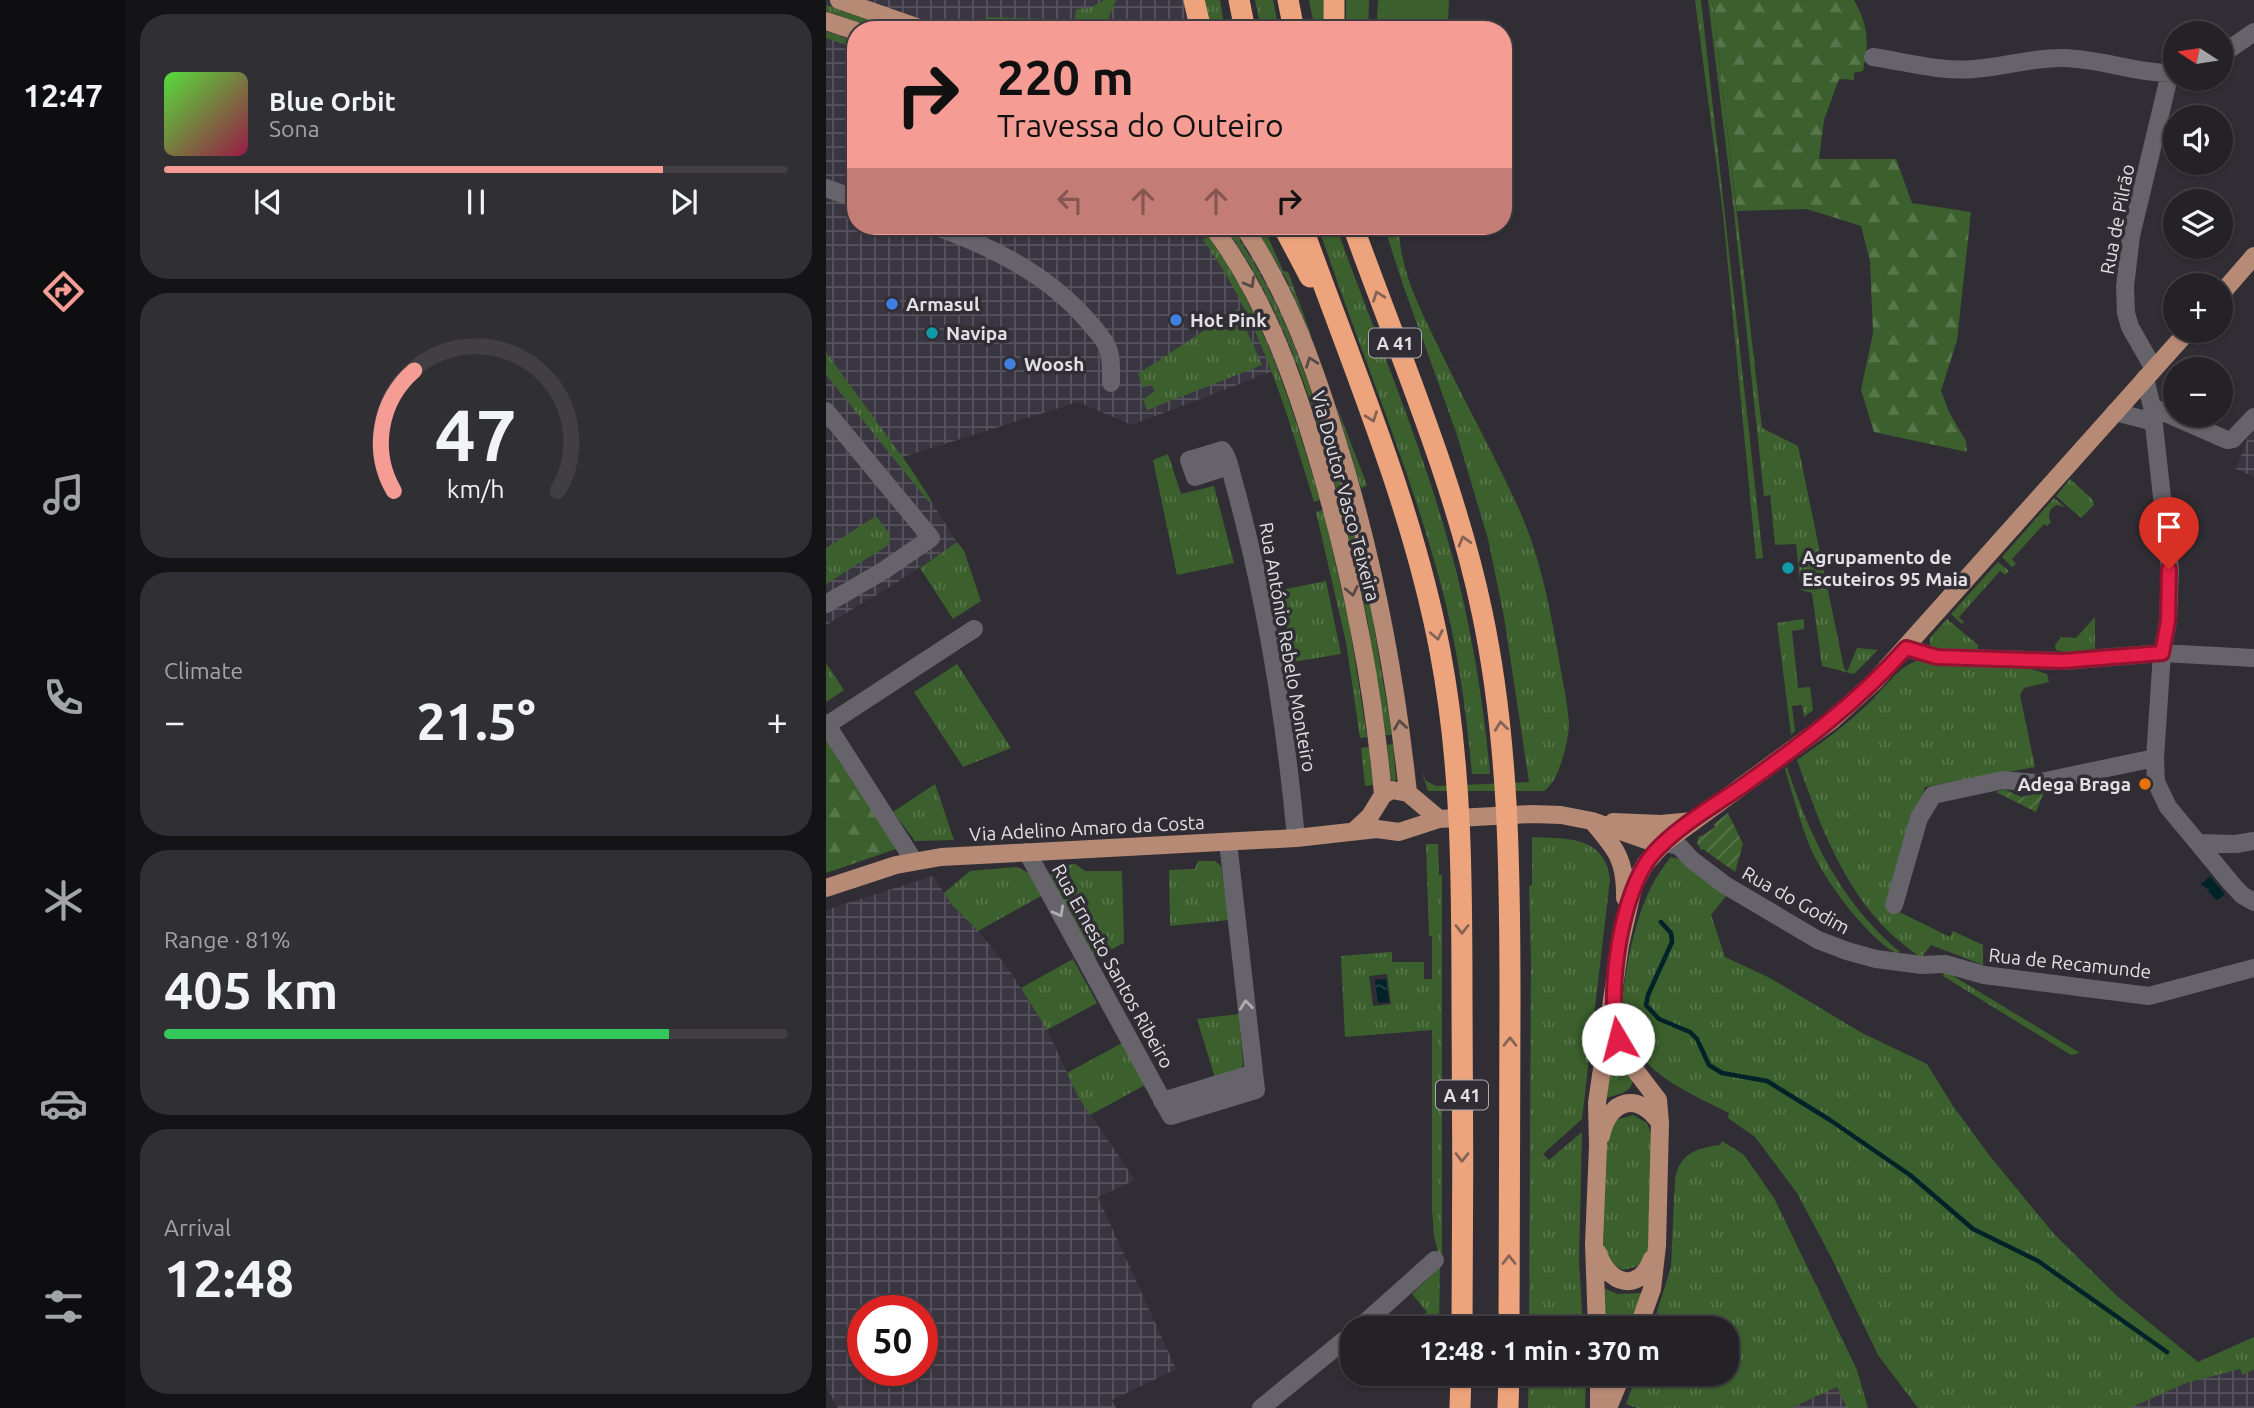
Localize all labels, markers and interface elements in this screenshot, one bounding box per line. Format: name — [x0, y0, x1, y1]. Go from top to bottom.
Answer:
north arrow — [2163, 21, 2233, 91]
map controls — [2163, 21, 2233, 427]
icon: right — [882, 49, 973, 140]
text: 220 m — [997, 49, 1134, 104]
text: 12:47 — [23, 77, 103, 113]
text: Blue Orbit — [269, 87, 396, 116]
button: sound — [2163, 105, 2233, 175]
text: Travessa do Outeiro — [997, 107, 1284, 143]
text: Sona — [269, 116, 319, 141]
street label: Rua de Pilrão — [2096, 162, 2138, 276]
icon: left — [1051, 182, 1089, 220]
icon: ahead — [1124, 182, 1162, 220]
icon: ahead — [1197, 182, 1235, 220]
icon: right — [1270, 182, 1308, 220]
icon: previous — [249, 183, 287, 221]
icon: pause — [457, 183, 495, 221]
icon: next — [665, 183, 703, 221]
button: layers — [2163, 189, 2233, 259]
icon: directions — [39, 267, 88, 316]
button: + — [2163, 273, 2233, 343]
one-way arrow — [1242, 275, 1255, 288]
one-way arrow — [1372, 290, 1386, 302]
place label: Armasul — [906, 293, 980, 315]
marker: Armasul — [884, 296, 900, 312]
place label: Hot Pink — [1190, 309, 1267, 331]
marker: Hot Pink — [1168, 312, 1184, 328]
place label: Navipa — [946, 322, 1007, 344]
marker: Navipa — [924, 325, 940, 341]
road number: A 41 — [1369, 328, 1421, 358]
place label: Woosh — [1024, 353, 1084, 375]
marker: Woosh — [1002, 356, 1018, 372]
one-way arrow — [1305, 356, 1319, 368]
button: − — [2163, 357, 2233, 427]
street label: Via Doutor Vasco Teixeira — [1307, 388, 1385, 604]
text: 47 — [435, 394, 517, 476]
one-way arrow — [1364, 411, 1378, 423]
icon: music — [39, 470, 88, 519]
text: km/h — [447, 475, 505, 503]
pin — [2139, 497, 2199, 569]
icon: arrive — [2150, 508, 2188, 546]
street label: Rua António Rebelo Monteiro — [1255, 520, 1321, 774]
one-way arrow — [1457, 535, 1472, 547]
place label: Agrupamento de Escuteiros 95 Maia — [1802, 546, 1968, 590]
marker: Agrupamento de Escuteiros 95 Maia — [1780, 560, 1796, 576]
one-way arrow — [1343, 585, 1358, 597]
one-way arrow — [1428, 629, 1443, 641]
text: Climate — [164, 658, 243, 683]
icon: phone — [39, 673, 88, 722]
text: 21.5° — [416, 692, 536, 750]
text: − — [164, 700, 185, 742]
text: + — [767, 700, 788, 742]
one-way arrow — [1392, 719, 1407, 731]
one-way arrow — [1493, 720, 1508, 732]
place label: Adega Braga — [2017, 773, 2131, 795]
marker: Adega Braga — [2137, 776, 2153, 792]
street label: Via Adelino Amaro da Costa — [969, 811, 1205, 845]
street label: Rua Ernesto Santos Ribeiro — [1048, 860, 1178, 1072]
street label: Rua do Godim — [1739, 861, 1853, 939]
icon: climate — [39, 876, 88, 925]
one-way arrow — [1051, 905, 1064, 917]
one-way arrow — [1454, 924, 1470, 935]
text: Range · 81% — [164, 927, 291, 952]
street label: Rua de Recamunde — [1988, 944, 2152, 982]
text: 405 km — [164, 961, 338, 1019]
one-way arrow — [1239, 999, 1254, 1011]
position arrow — [1581, 1002, 1655, 1076]
one-way arrow — [1502, 1036, 1518, 1046]
icon: car — [39, 1079, 88, 1128]
road number: A 41 — [1436, 1080, 1488, 1110]
one-way arrow — [1454, 1152, 1470, 1162]
text: Arrival — [164, 1215, 231, 1240]
text: 12:48 — [164, 1249, 294, 1307]
one-way arrow — [1502, 1254, 1517, 1265]
icon: filters — [39, 1282, 88, 1331]
speed limit sign: 50 — [847, 1295, 938, 1386]
text: 12:48 · 1 min · 370 m — [1419, 1336, 1660, 1365]

